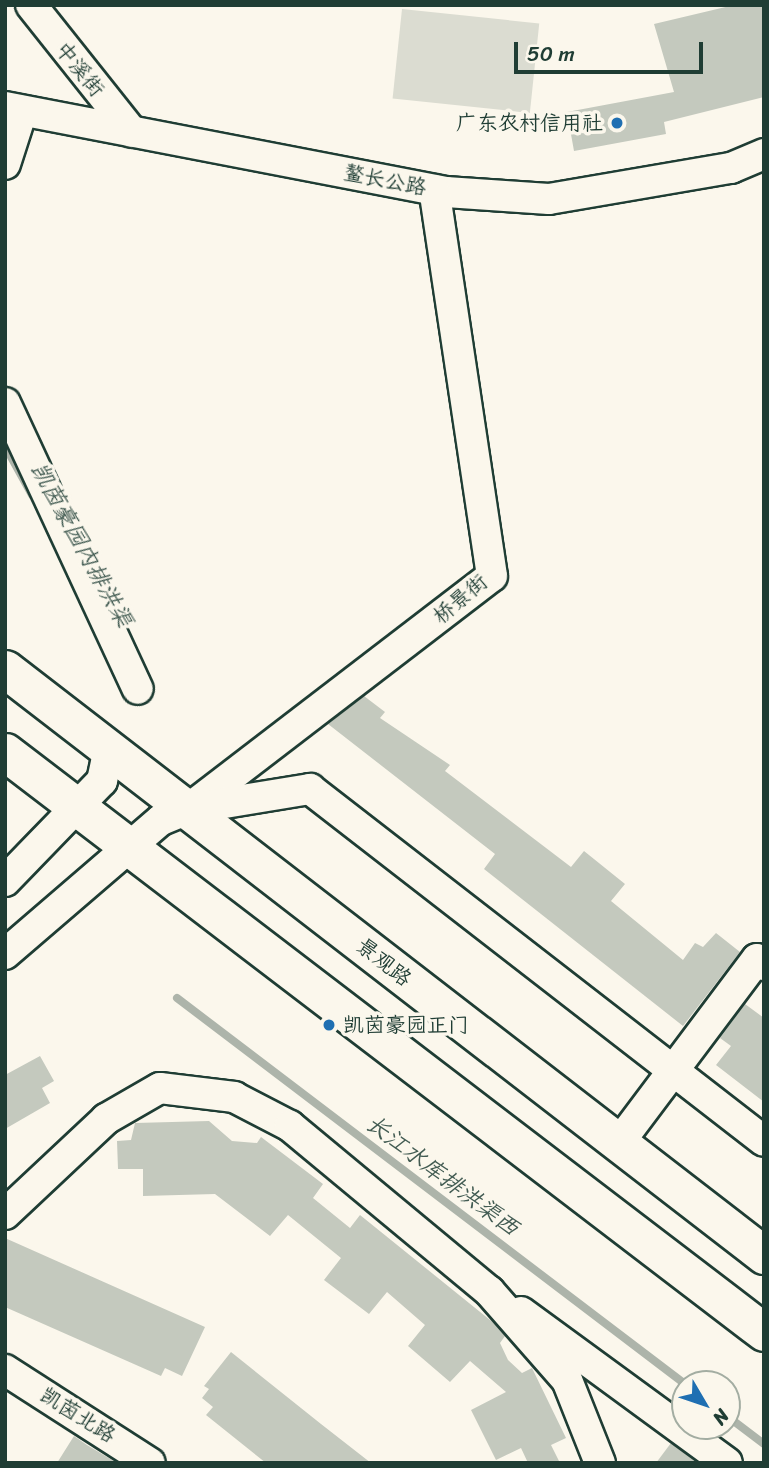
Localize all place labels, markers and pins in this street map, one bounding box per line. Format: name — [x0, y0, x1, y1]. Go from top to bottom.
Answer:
place label: 广东农村信用社 — [456, 110, 603, 136]
marker: 广东农村信用社 — [609, 115, 625, 131]
place label: 凯茵豪园正门 — [343, 1012, 469, 1038]
marker: 凯茵豪园正门 — [321, 1017, 337, 1033]

